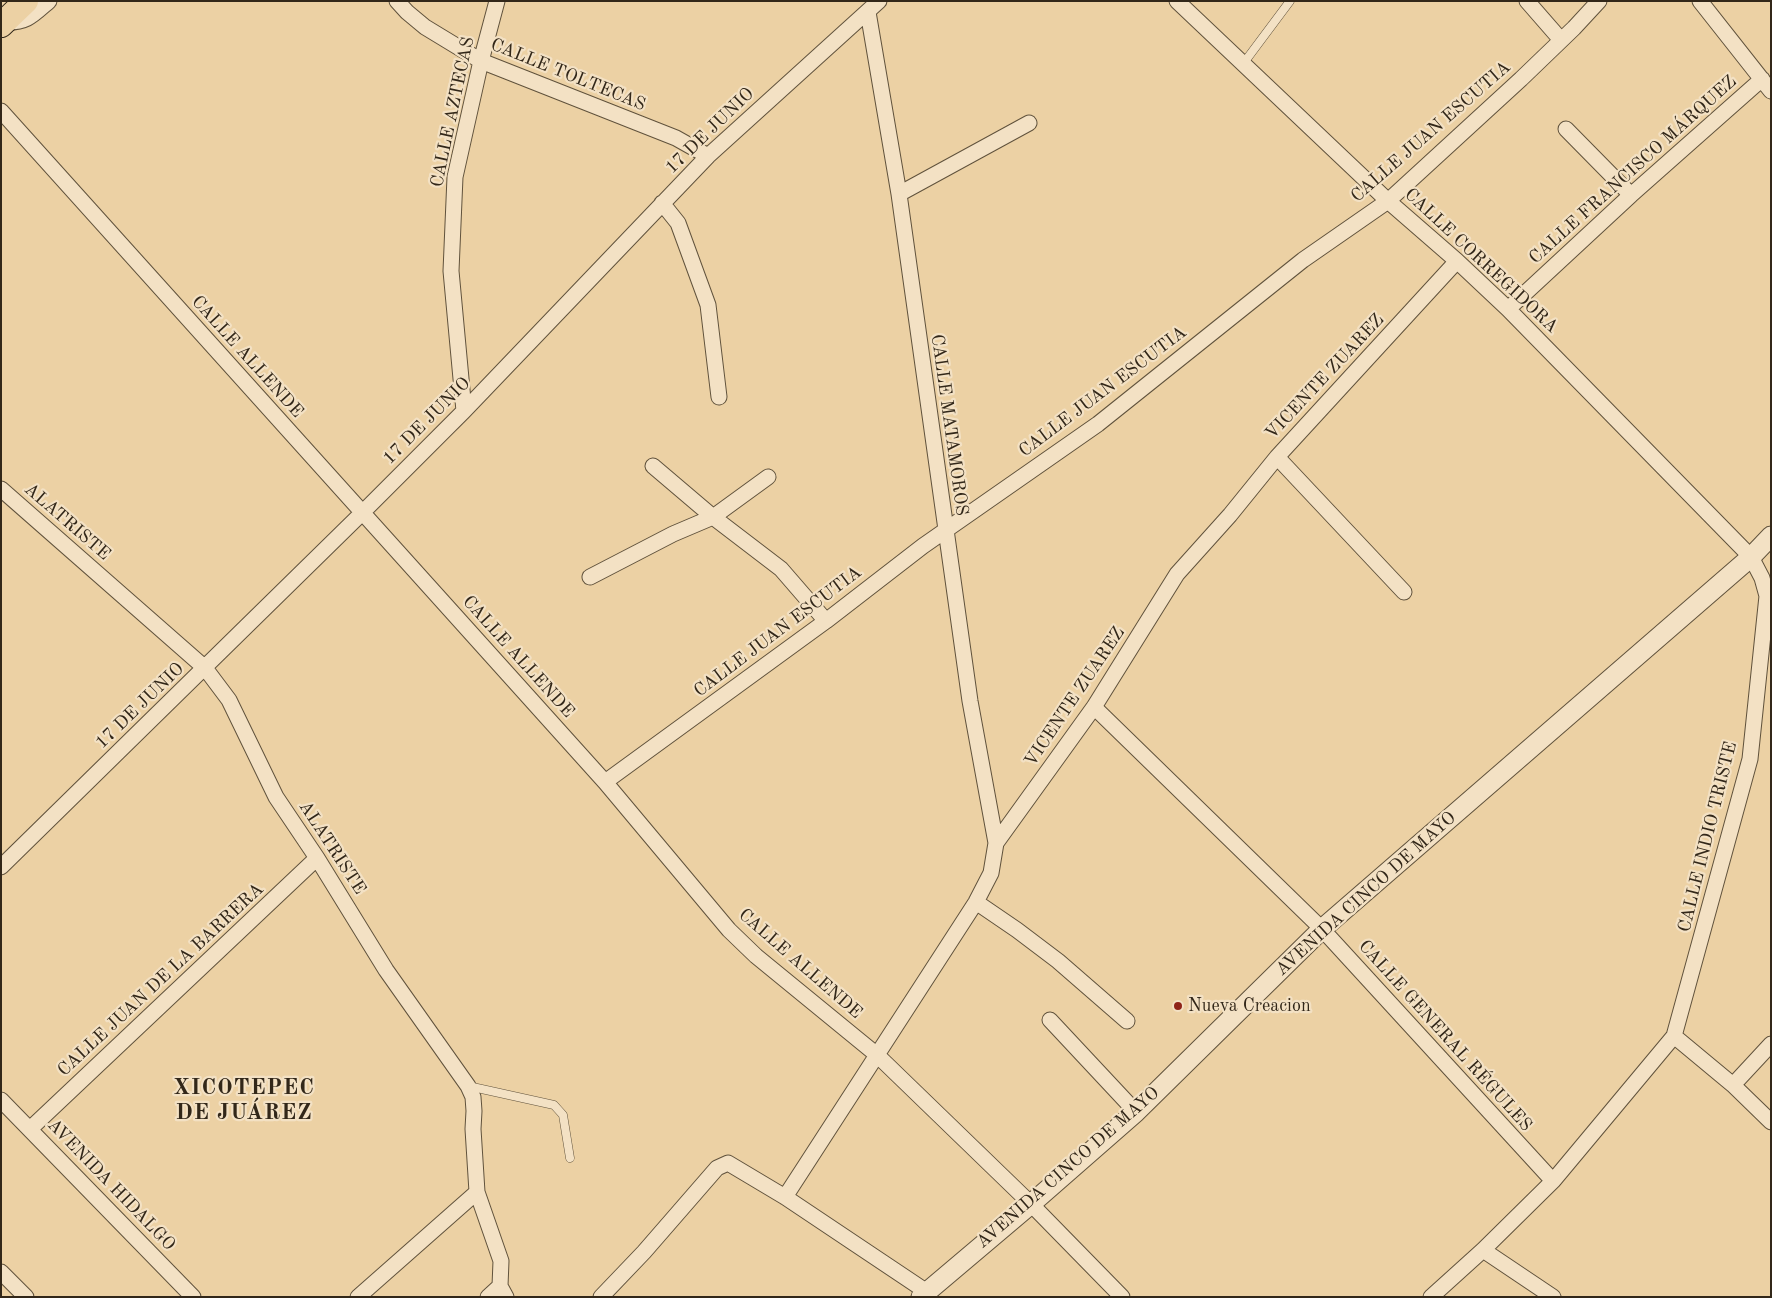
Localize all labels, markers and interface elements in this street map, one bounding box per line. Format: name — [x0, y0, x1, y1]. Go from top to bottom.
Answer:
street label: CALLE TOLTECAS — [487, 34, 649, 116]
street label: CALLE AZTECAS — [427, 35, 479, 189]
street label: CALLE JUAN ESCUTIA — [1347, 57, 1515, 207]
street label: CALLE FRANCISCO MÁRQUEZ — [1525, 71, 1741, 269]
street label: 17 DE JUNIO — [661, 83, 759, 179]
street label: CALLE CORREGIDORA — [1400, 184, 1562, 338]
street label: CALLE ALLENDE — [186, 291, 308, 423]
street label: VICENTE ZUAREZ — [1261, 309, 1389, 445]
street label: CALLE JUAN ESCUTIA — [1015, 322, 1191, 462]
street label: CALLE MATAMOROS — [926, 333, 972, 517]
street label: 17 DE JUNIO — [379, 373, 475, 469]
street label: ALATRISTE — [19, 479, 115, 565]
street label: CALLE JUAN ESCUTIA — [690, 562, 866, 702]
street label: CALLE ALLENDE — [457, 591, 579, 723]
street label: VICENTE ZUAREZ — [1020, 623, 1130, 771]
street label: 17 DE JUNIO — [91, 658, 189, 754]
street label: CALLE INDIO TRISTE — [1674, 740, 1742, 934]
street label: ALATRISTE — [294, 797, 370, 899]
street label: AVENIDA CINCO DE MAYO — [1271, 807, 1461, 981]
street label: CALLE JUAN DE LA BARRERA — [54, 879, 268, 1081]
street label: CALLE ALLENDE — [734, 904, 866, 1024]
street label: CALLE GENERAL RÉGULES — [1353, 936, 1537, 1136]
place label: Nueva Creacion — [1188, 995, 1311, 1017]
marker: Nueva Creacion — [1172, 1000, 1184, 1012]
district label: XICOTEPEC DE JUÁREZ — [172, 1075, 316, 1126]
street label: AVENIDA CINCO DE MAYO — [972, 1083, 1164, 1253]
street label: AVENIDA HIDALGO — [42, 1114, 180, 1256]

